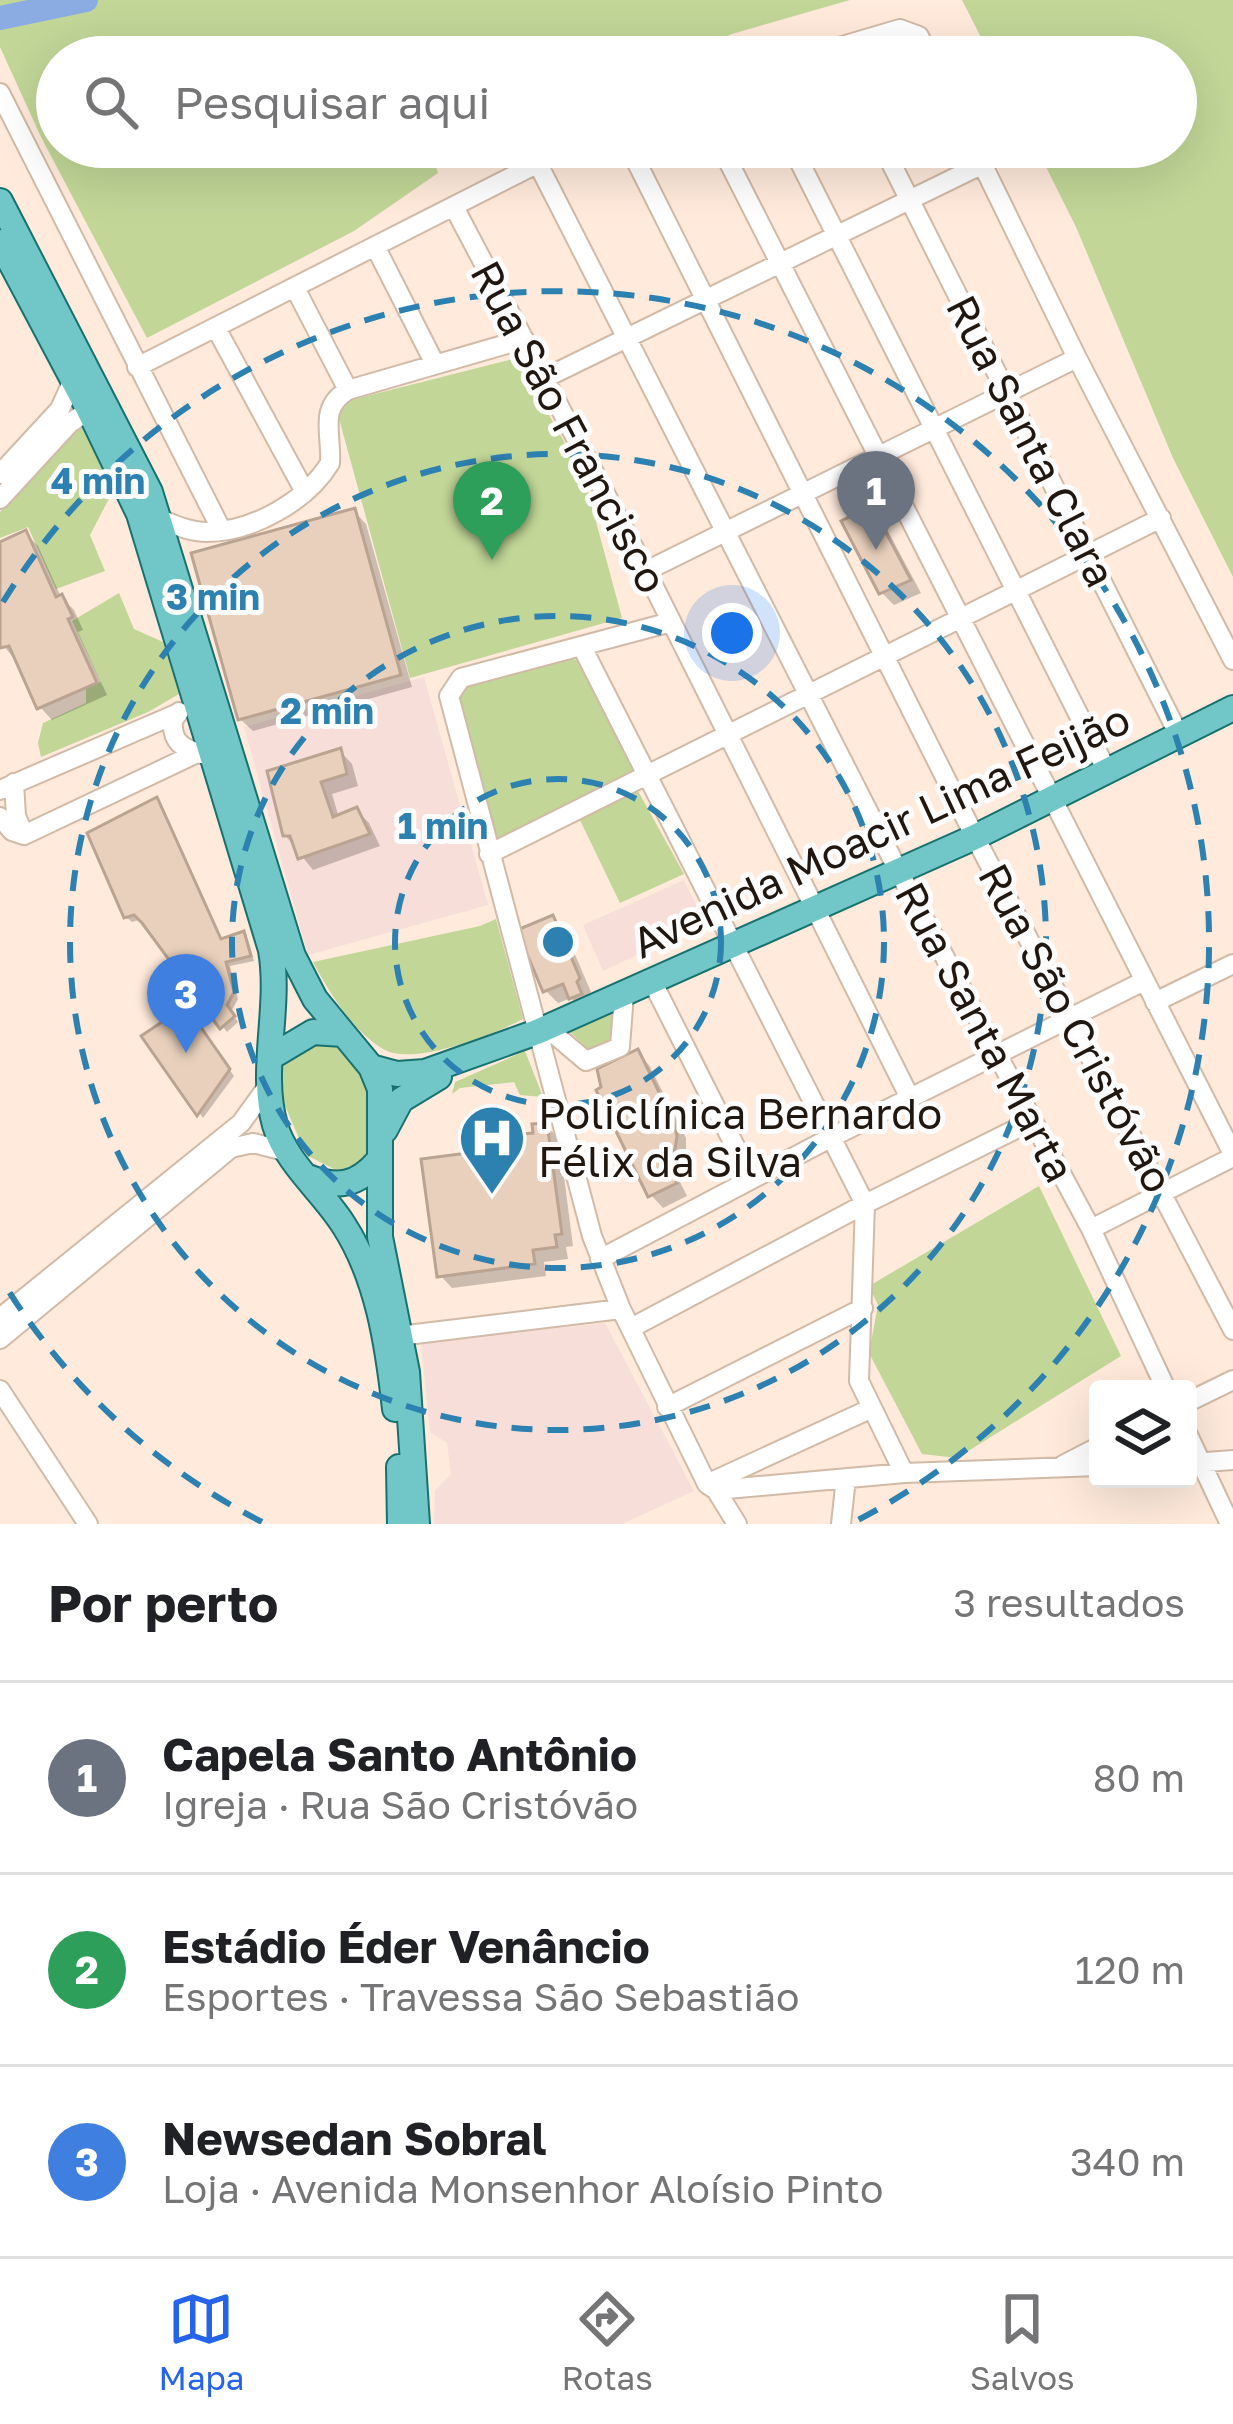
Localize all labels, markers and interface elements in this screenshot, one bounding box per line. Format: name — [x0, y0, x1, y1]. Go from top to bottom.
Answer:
search box — [36, 36, 1197, 168]
icon: search — [78, 69, 144, 135]
text: Pesquisar aqui — [174, 75, 490, 129]
street label: Rua São Francisco — [461, 252, 679, 601]
street label: Rua Santa Clara — [937, 287, 1127, 594]
pin: 1 — [837, 451, 915, 550]
text: 4 min — [51, 459, 145, 502]
pin: 2 — [453, 461, 531, 560]
text: 3 min — [166, 575, 260, 618]
your location — [702, 603, 762, 663]
text: 2 min — [280, 689, 374, 732]
street label: Avenida Moacir Lima Feijão — [624, 693, 1137, 967]
text: 1 min — [398, 804, 488, 847]
street label: Rua São Cristóvão — [969, 855, 1185, 1200]
street label: Rua Santa Marta — [886, 873, 1086, 1190]
centre of rings — [537, 921, 579, 963]
pin: 3 — [147, 954, 225, 1053]
place label: Policlínica Bernardo Félix da Silva — [538, 1088, 942, 1186]
hospital icon: Policlínica Bernardo Félix da Silva — [457, 1103, 527, 1197]
map controls — [1089, 1380, 1197, 1488]
button: layers — [1089, 1380, 1197, 1488]
text: Por perto — [48, 1572, 278, 1633]
text: 3 resultados — [953, 1579, 1185, 1626]
text: Capela Santo Antônio — [162, 1727, 637, 1781]
text: 1 — [77, 1754, 97, 1801]
text: 80 m — [1093, 1754, 1185, 1801]
text: Igreja · Rua São Cristóvão — [162, 1781, 638, 1828]
text: Estádio Éder Venâncio — [162, 1919, 650, 1973]
text: 2 — [75, 1946, 99, 1993]
text: 120 m — [1075, 1946, 1185, 1993]
text: Esportes · Travessa São Sebastião — [162, 1973, 799, 2020]
text: Newsedan Sobral — [162, 2111, 547, 2165]
text: 3 — [75, 2138, 99, 2185]
text: 340 m — [1070, 2138, 1185, 2185]
text: Loja · Avenida Monsenhor Aloísio Pinto — [162, 2165, 883, 2212]
tab: Mapa — [159, 2286, 244, 2397]
tab: Rotas — [561, 2286, 653, 2397]
tab: Salvos — [970, 2286, 1075, 2397]

